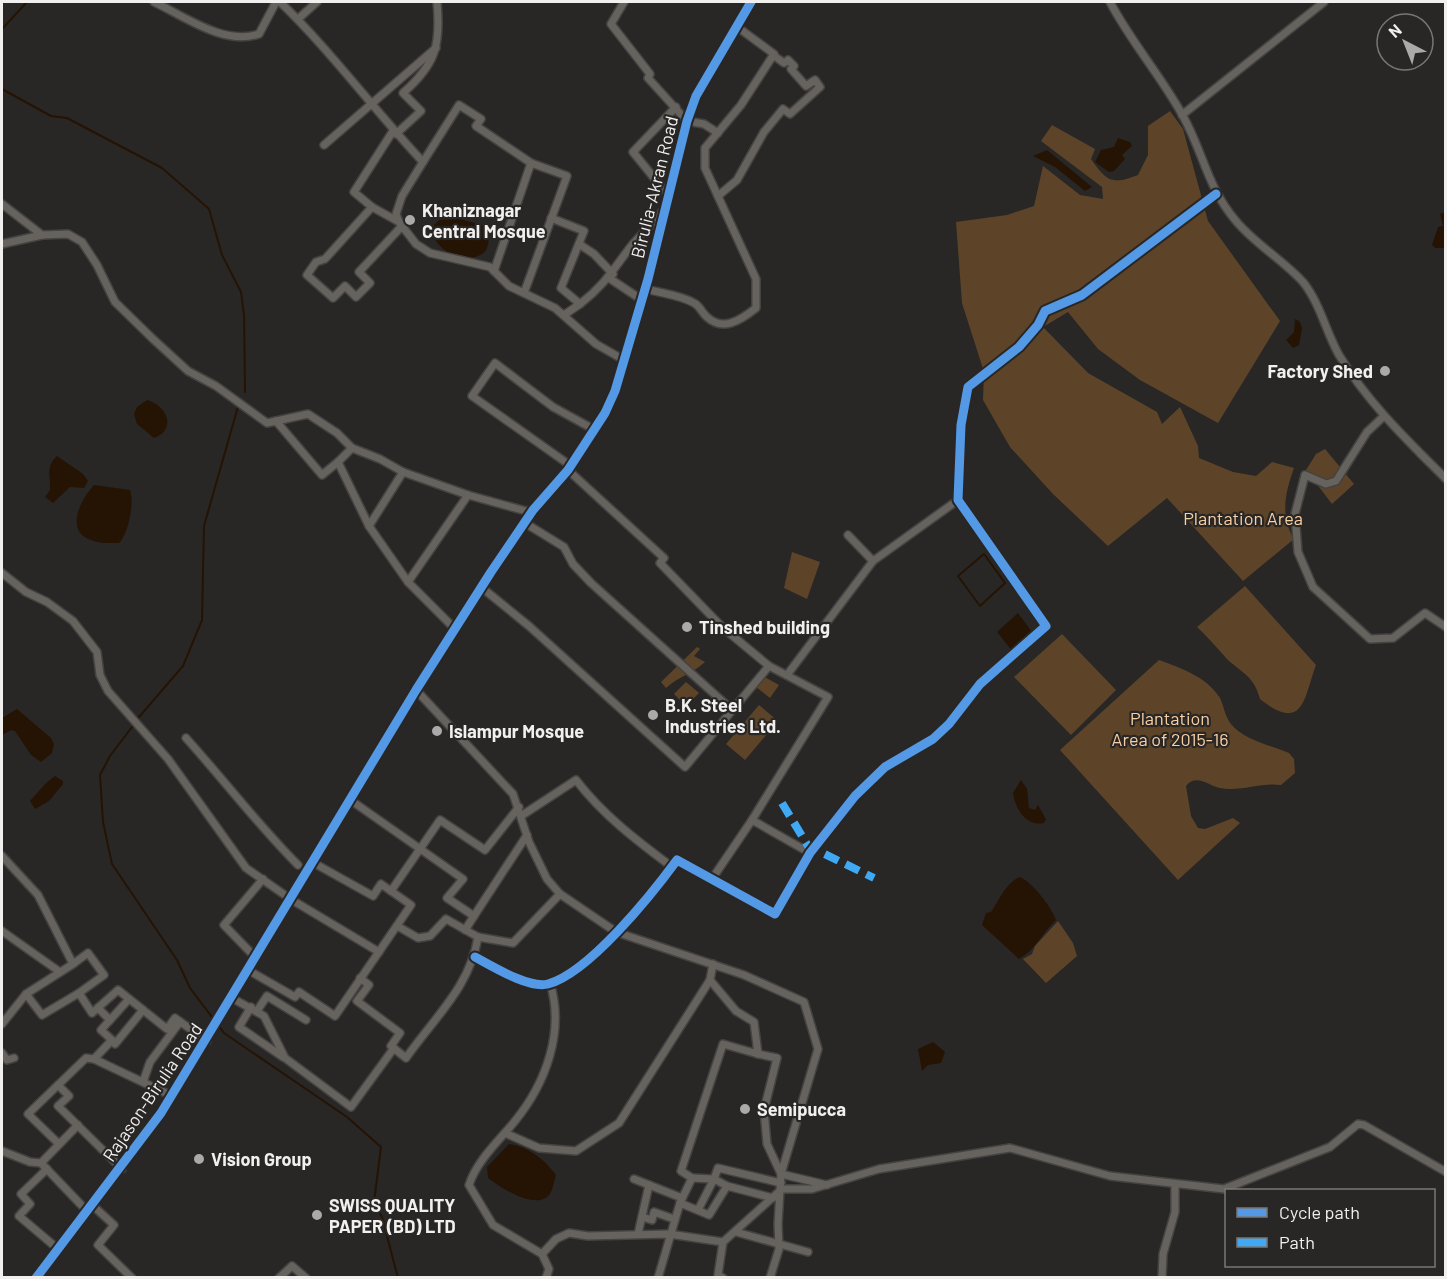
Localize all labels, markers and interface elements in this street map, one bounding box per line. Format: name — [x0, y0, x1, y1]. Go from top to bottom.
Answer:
north arrow — [1375, 12, 1435, 72]
text: N — [1384, 20, 1405, 41]
street label: Birulia-Akran Road — [626, 114, 682, 260]
place label: Khaniznagar Central Mosque — [422, 199, 546, 242]
marker: Khaniznagar Central Mosque — [403, 213, 417, 227]
place label: Factory Shed — [1268, 360, 1373, 382]
marker: Factory Shed — [1378, 364, 1392, 378]
park label: Plantation Area — [1183, 507, 1303, 529]
place label: Tinshed building — [699, 616, 830, 638]
marker: Tinshed building — [680, 620, 694, 634]
place label: B.K. Steel Industries Ltd. — [665, 694, 781, 737]
park label: Plantation Area of 2015-16 — [1112, 707, 1228, 750]
marker: B.K. Steel Industries Ltd. — [646, 708, 660, 722]
place label: Islampur Mosque — [449, 720, 584, 742]
marker: Islampur Mosque — [430, 724, 444, 738]
street label: Rajason-Birulia Road — [97, 1019, 207, 1165]
place label: Semipucca — [757, 1098, 846, 1120]
marker: Semipucca — [738, 1102, 752, 1116]
place label: Vision Group — [211, 1148, 312, 1170]
marker: Vision Group — [192, 1152, 206, 1166]
legend — [1225, 1189, 1435, 1267]
place label: SWISS QUALITY PAPER (BD) LTD — [329, 1194, 456, 1237]
text: Cycle path — [1279, 1201, 1360, 1223]
marker: SWISS QUALITY PAPER (BD) LTD — [310, 1208, 324, 1222]
text: Path — [1279, 1231, 1315, 1253]

